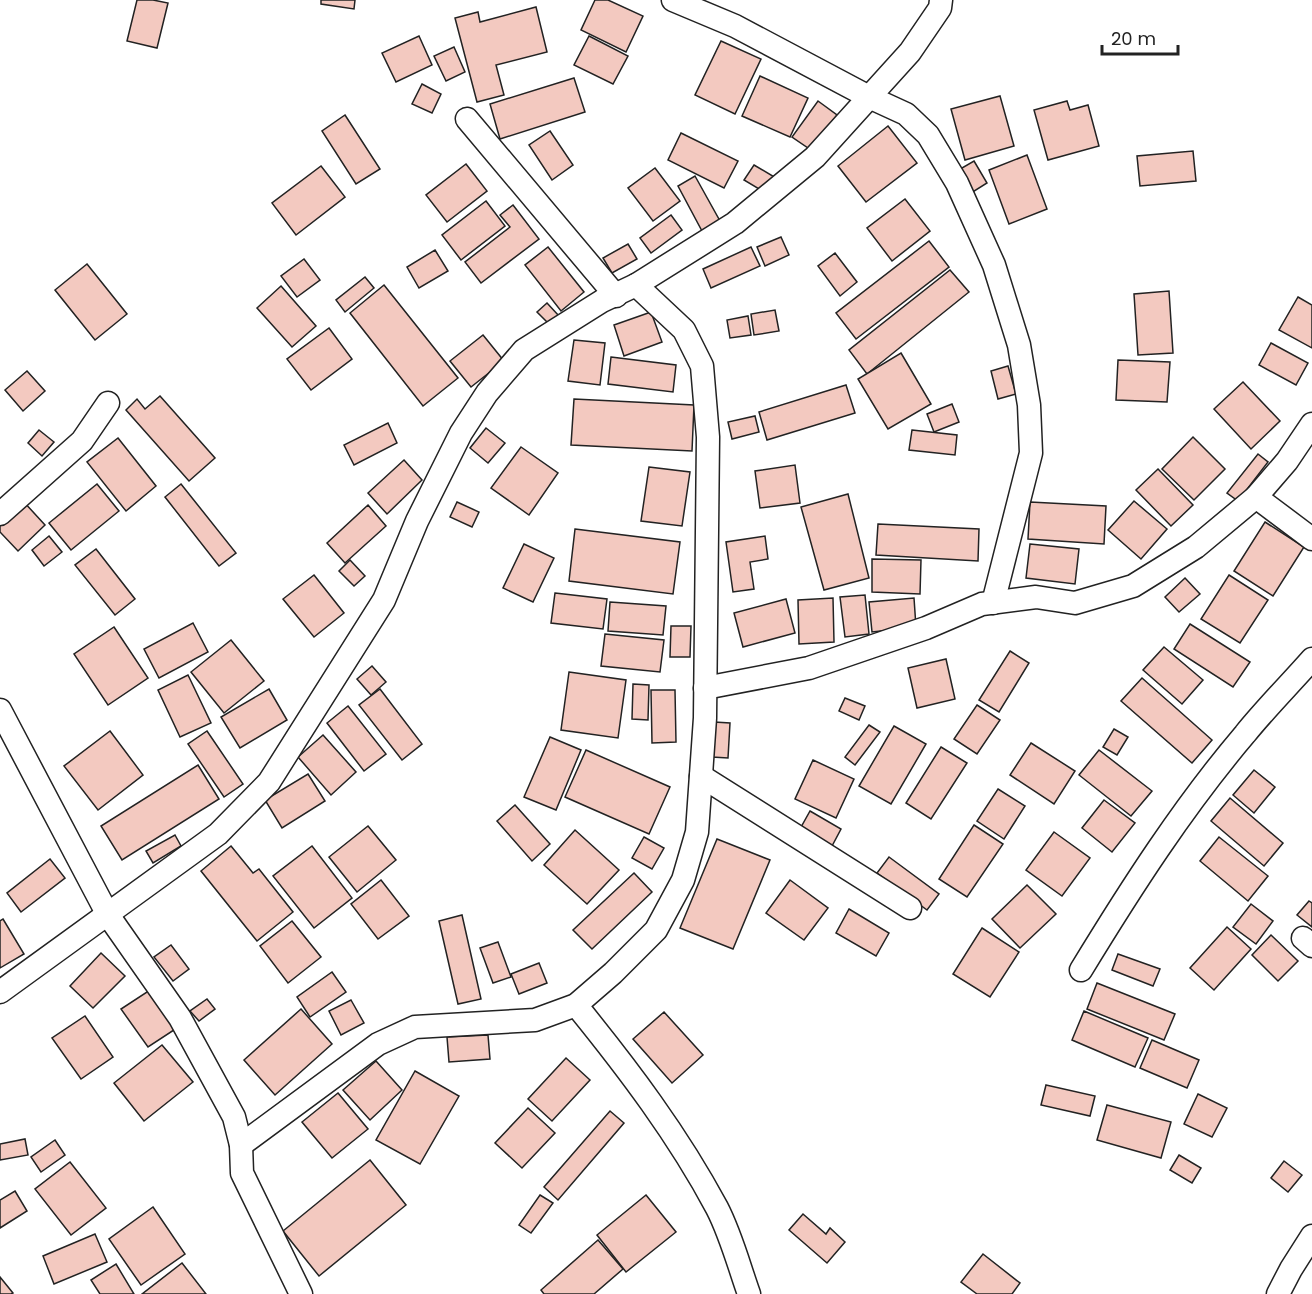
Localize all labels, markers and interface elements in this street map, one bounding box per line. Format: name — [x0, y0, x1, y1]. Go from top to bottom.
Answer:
scale bar — [1102, 18, 1178, 56]
text: 20 m — [1111, 26, 1156, 51]

